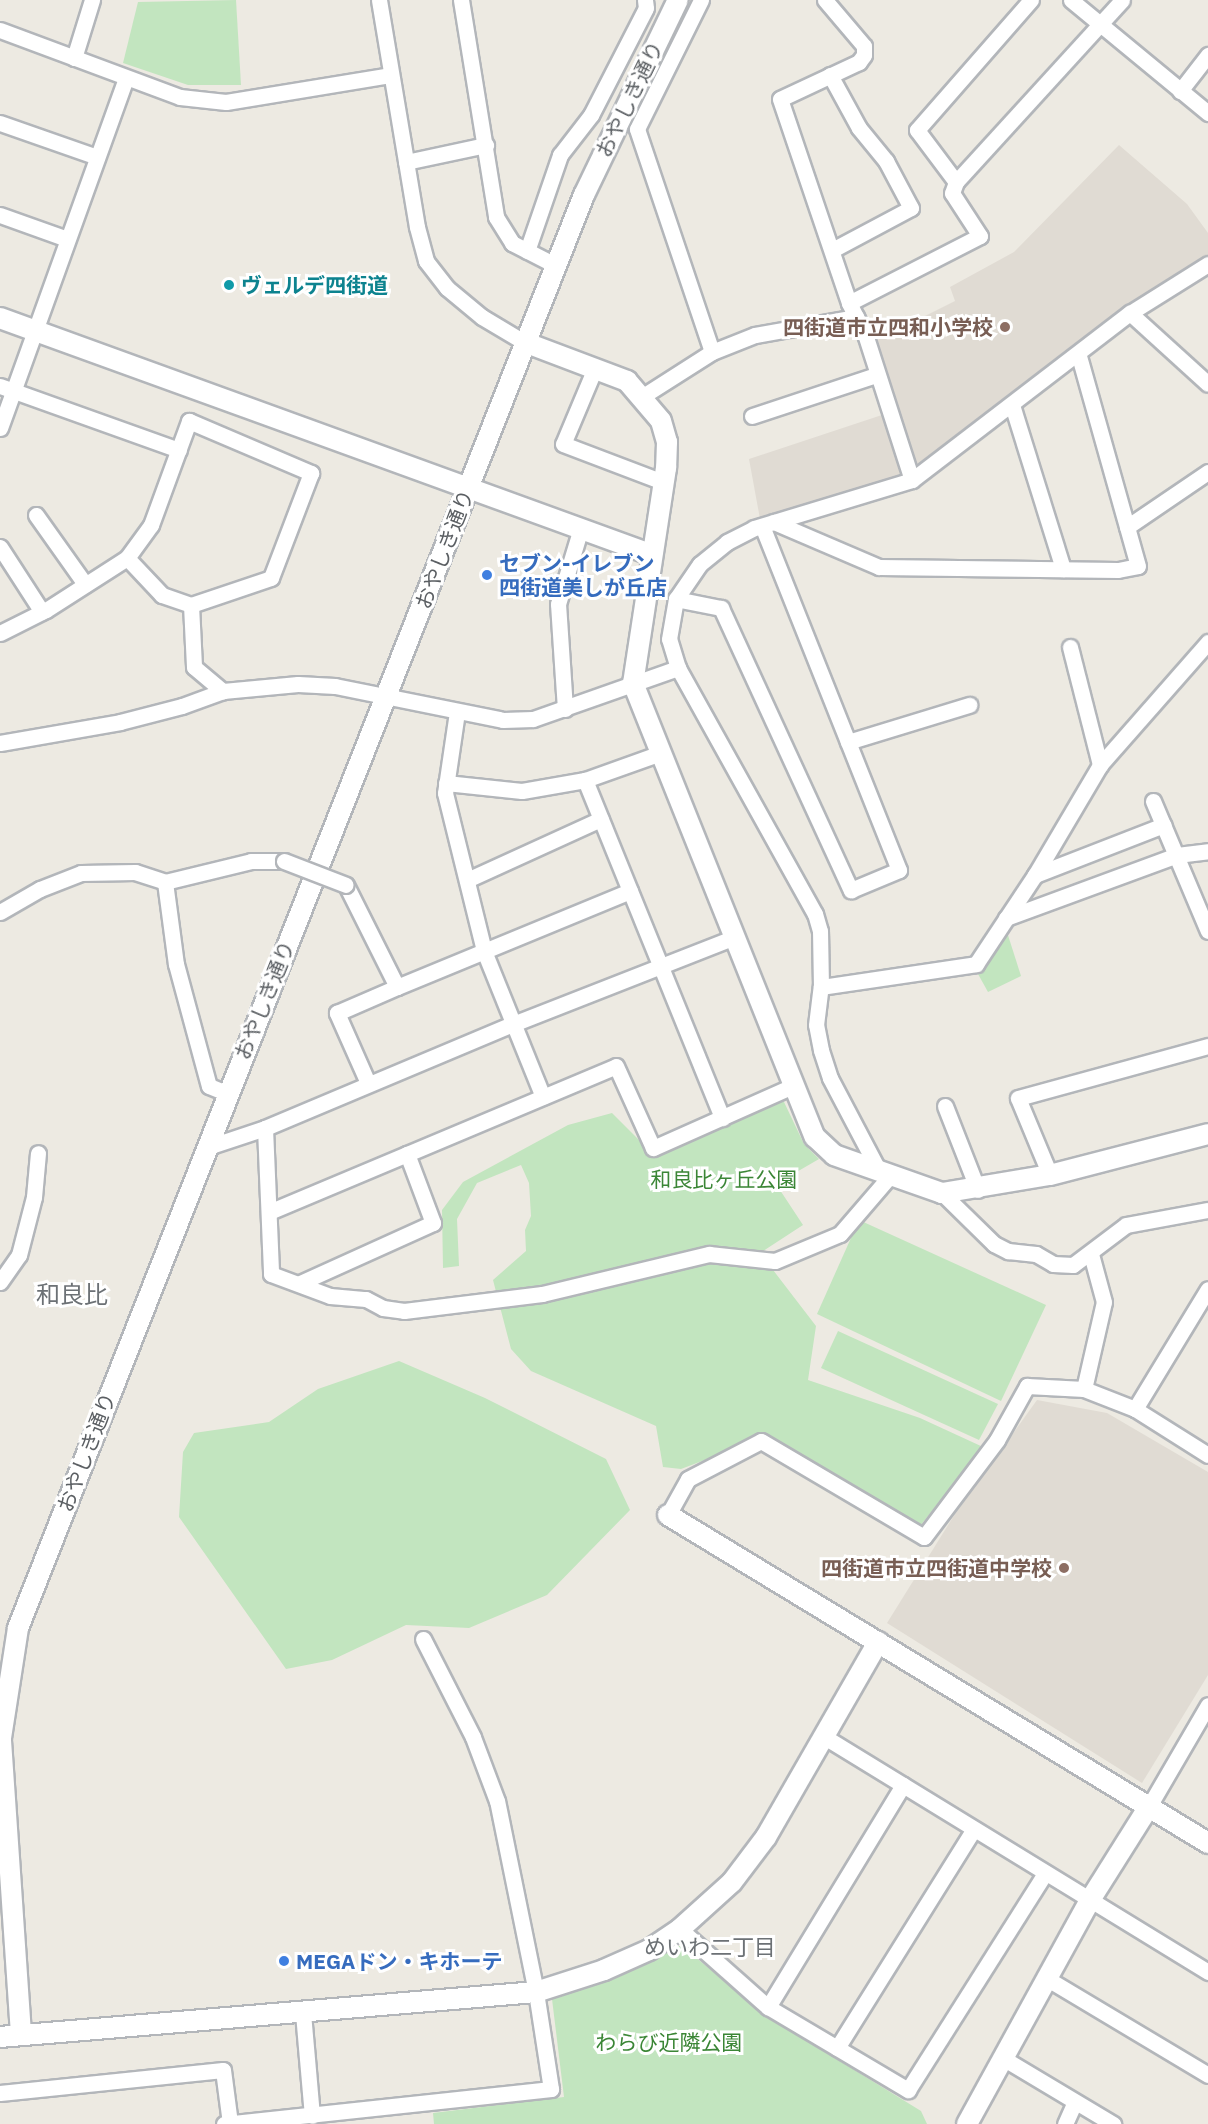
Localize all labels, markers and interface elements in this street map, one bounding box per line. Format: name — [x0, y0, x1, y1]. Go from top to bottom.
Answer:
street label: おやしき通り — [590, 37, 668, 161]
place label: ヴェルデ四街道 — [241, 272, 388, 298]
marker: ヴェルデ四街道 — [222, 278, 236, 292]
place label: 四街道市立四和小学校 — [783, 314, 993, 340]
marker: 四街道市立四和小学校 — [998, 320, 1012, 334]
street label: おやしき通り — [410, 486, 478, 612]
place label: セブン-イレブン 四街道美しが丘店 — [499, 550, 667, 600]
marker: セブン-イレブン 四街道美しが丘店 — [480, 568, 494, 582]
street label: おやしき通り — [229, 937, 299, 1063]
park label: 和良比ヶ丘公園 — [651, 1166, 797, 1192]
district label: 和良比 — [36, 1281, 108, 1309]
street label: おやしき通り — [52, 1389, 120, 1515]
place label: 四街道市立四街道中学校 — [821, 1555, 1052, 1581]
marker: 四街道市立四街道中学校 — [1057, 1561, 1071, 1575]
district label: めいわ二丁目 — [644, 1934, 776, 1960]
place label: MEGAドン・キホーテ — [296, 1948, 502, 1974]
marker: MEGAドン・キホーテ — [277, 1954, 291, 1968]
park label: わらび近隣公園 — [596, 2029, 742, 2055]

